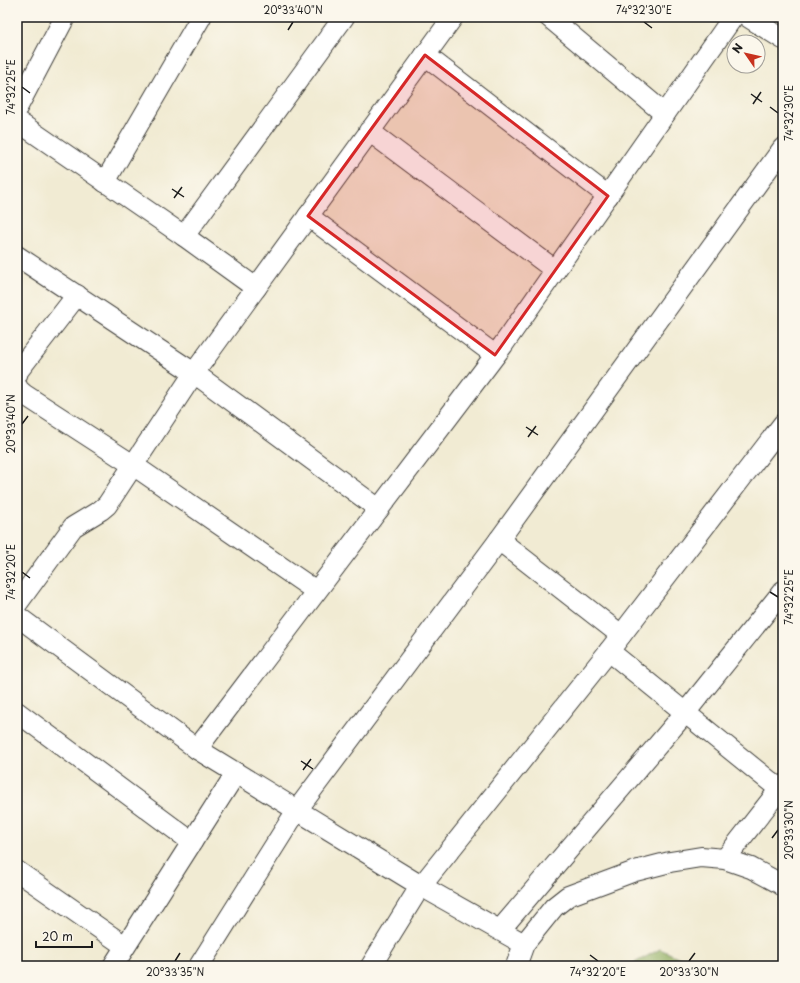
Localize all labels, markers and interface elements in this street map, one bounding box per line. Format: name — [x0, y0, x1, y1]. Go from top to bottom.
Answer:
text: 20°33'40"N — [263, 2, 323, 17]
text: 74°32'30"E — [616, 2, 672, 17]
north arrow — [726, 34, 766, 74]
text: N — [728, 40, 747, 56]
text: 74°32'25"E — [3, 59, 18, 115]
text: 74°32'30"E — [781, 85, 796, 141]
text: 20°33'40"N — [3, 394, 18, 454]
text: 74°32'20"E — [3, 544, 18, 600]
text: 74°32'25"E — [781, 569, 796, 625]
text: 20°33'30"N — [781, 800, 796, 860]
scale bar — [36, 923, 92, 949]
text: 20 m — [42, 927, 73, 945]
text: 20°33'35"N — [146, 964, 205, 979]
text: 74°32'20"E — [570, 964, 626, 979]
text: 20°33'30"N — [659, 964, 719, 979]

